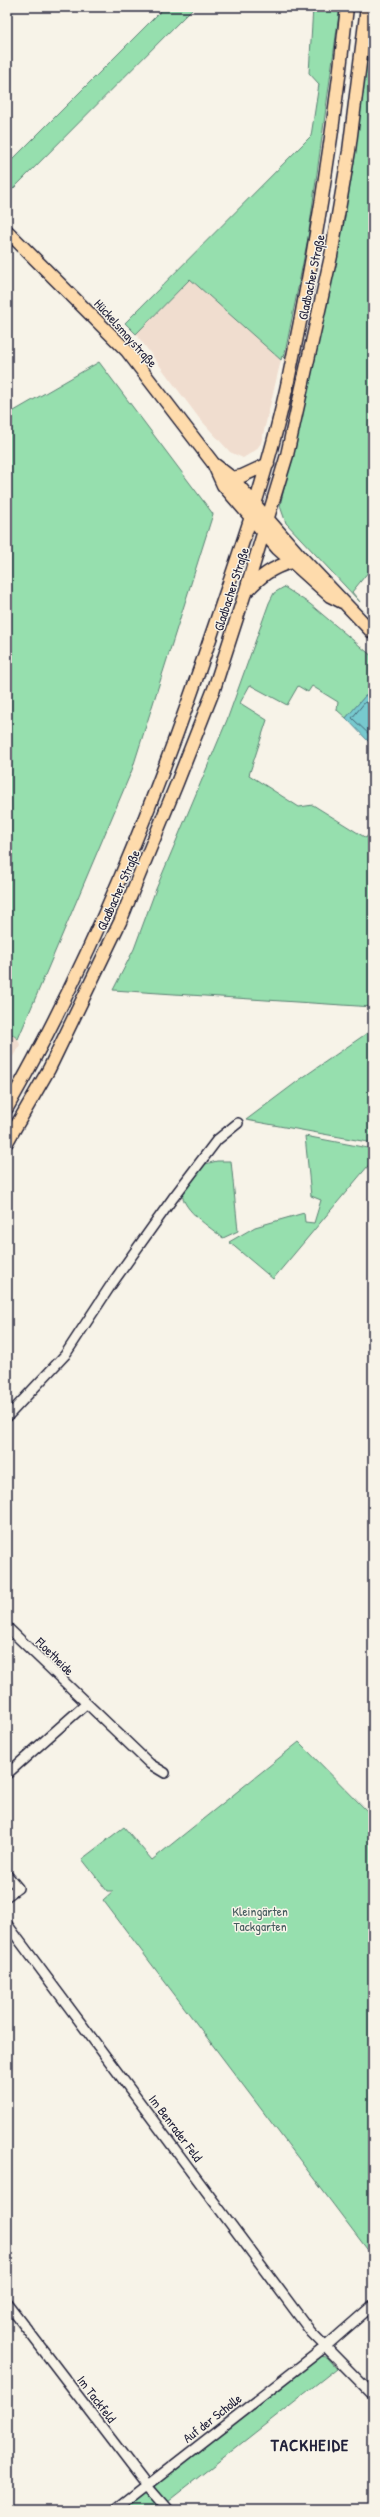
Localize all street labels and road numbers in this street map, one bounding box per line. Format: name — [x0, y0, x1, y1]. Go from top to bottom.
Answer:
street label: Gladbacher Straße — [293, 233, 329, 321]
street label: Hückelsmaystraße — [90, 295, 162, 371]
street label: Gladbacher Straße — [209, 545, 253, 633]
street label: Gladbacher Straße — [92, 847, 144, 933]
street label: Floetheide — [31, 1632, 78, 1679]
street label: Im Benrader Feld — [145, 2091, 207, 2165]
street label: Im Tackfeld — [73, 2372, 121, 2426]
street label: Auf der Scholle — [179, 2389, 245, 2447]

